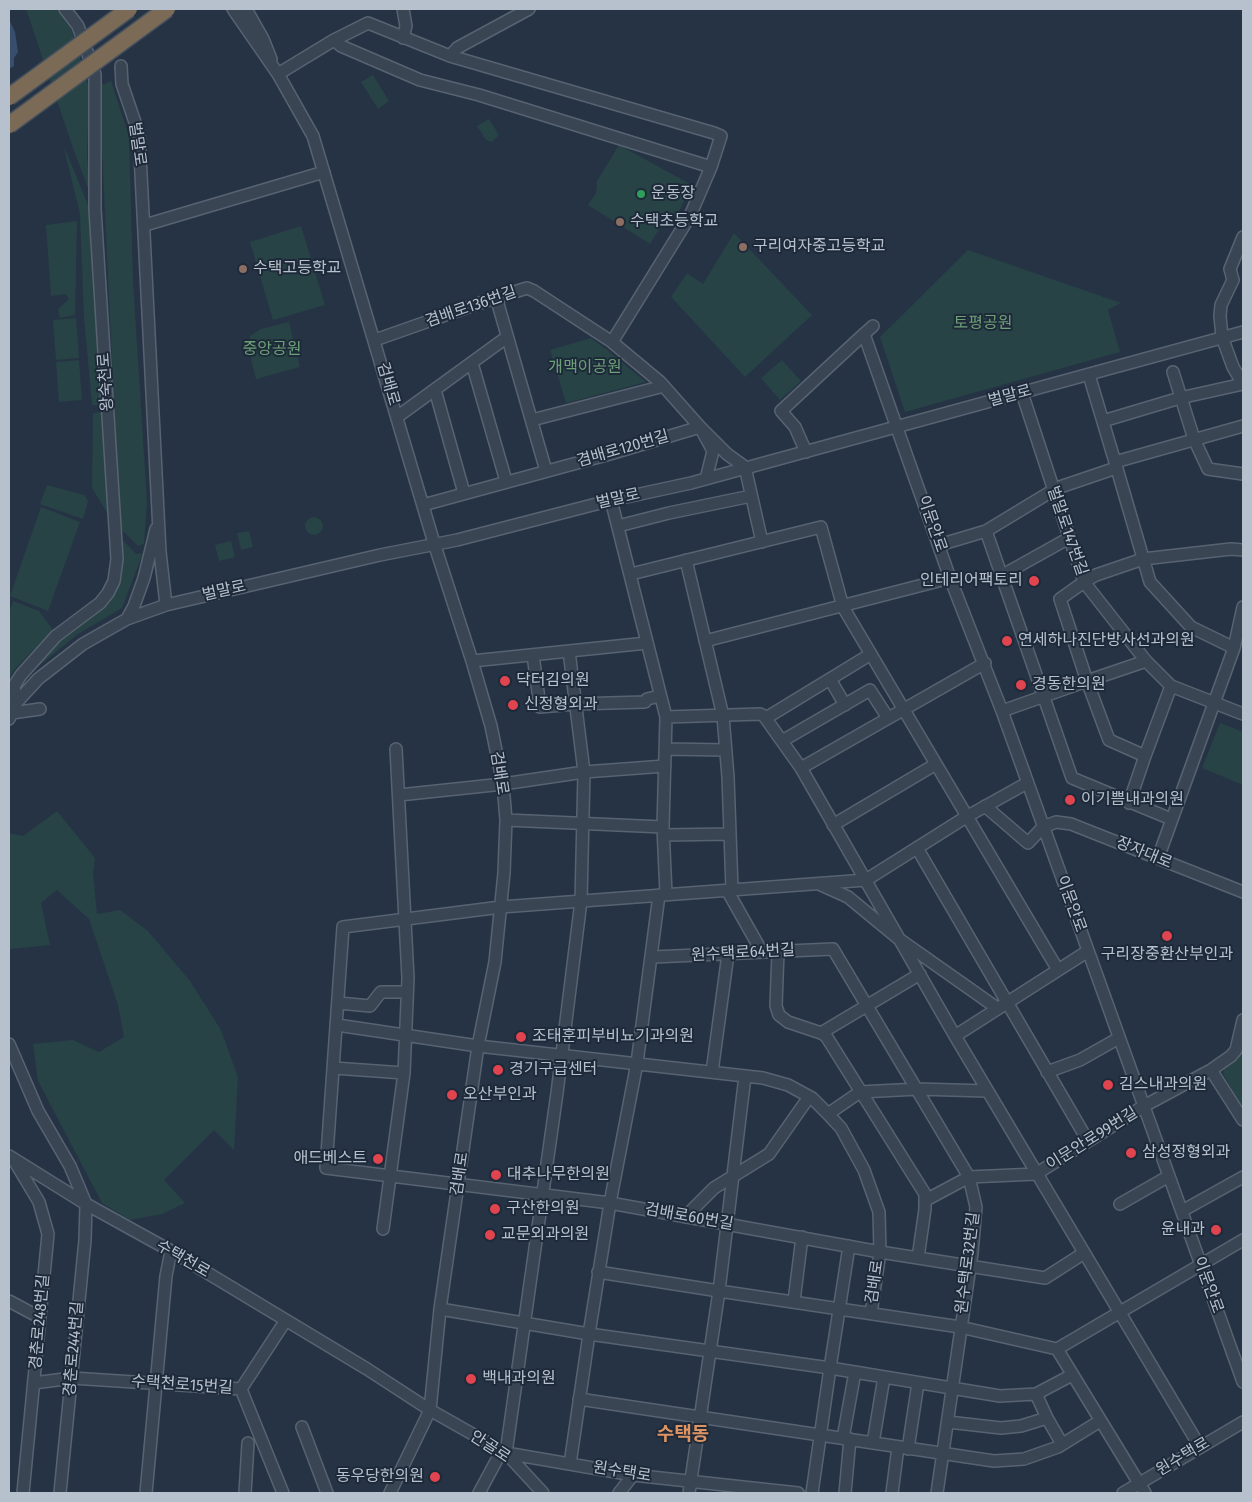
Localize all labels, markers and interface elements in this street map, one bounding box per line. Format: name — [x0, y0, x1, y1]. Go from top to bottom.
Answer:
street label: 벌말로 — [124, 121, 150, 167]
place label: 운동장 — [651, 184, 695, 204]
marker: 운동장 — [635, 188, 647, 200]
place label: 수택초등학교 — [630, 212, 718, 232]
marker: 수택초등학교 — [614, 216, 626, 228]
place label: 구리여자중고등학교 — [753, 237, 885, 257]
marker: 구리여자중고등학교 — [737, 241, 749, 253]
place label: 수택고등학교 — [253, 259, 341, 279]
marker: 수택고등학교 — [237, 263, 249, 275]
street label: 겸배로136번길 — [423, 282, 519, 332]
park label: 토평공원 — [954, 314, 1012, 334]
park label: 중앙공원 — [243, 340, 301, 360]
street label: 왕숙천로 — [94, 352, 118, 412]
park label: 개맥이공원 — [548, 358, 622, 378]
street label: 검배로 — [373, 360, 403, 408]
street label: 벌말로 — [986, 381, 1034, 411]
street label: 겸배로120번길 — [575, 427, 671, 471]
street label: 벌말로147번길 — [1043, 484, 1091, 578]
street label: 벌말로 — [594, 485, 642, 513]
street label: 이문안로 — [913, 493, 951, 555]
place label: 인테리어팩토리 — [920, 571, 1023, 591]
marker: 인테리어팩토리 — [1027, 574, 1041, 588]
street label: 벌말로 — [200, 577, 248, 605]
place label: 연세하나진단방사선과의원 — [1018, 631, 1195, 651]
marker: 연세하나진단방사선과의원 — [1000, 634, 1014, 648]
place label: 닥터김의원 — [516, 671, 590, 691]
marker: 닥터김의원 — [498, 674, 512, 688]
place label: 경동한의원 — [1032, 675, 1106, 695]
marker: 경동한의원 — [1014, 678, 1028, 692]
place label: 신정형외과 — [524, 695, 598, 715]
marker: 신정형외과 — [506, 698, 520, 712]
street label: 검배로 — [486, 750, 512, 796]
place label: 이기쁨내과의원 — [1081, 790, 1184, 810]
marker: 이기쁨내과의원 — [1063, 793, 1077, 807]
street label: 장자대로 — [1113, 833, 1175, 873]
street label: 이문안로 — [1052, 873, 1090, 935]
marker: 구리장중환산부인과 — [1160, 929, 1174, 943]
street label: 원수택로64번길 — [691, 941, 795, 965]
place label: 구리장중환산부인과 — [1101, 945, 1233, 965]
place label: 조태훈피부비뇨기과의원 — [532, 1027, 694, 1047]
marker: 조태훈피부비뇨기과의원 — [514, 1030, 528, 1044]
place label: 경기구급센터 — [509, 1060, 597, 1080]
marker: 경기구급센터 — [491, 1063, 505, 1077]
place label: 김스내과의원 — [1119, 1075, 1207, 1095]
marker: 김스내과의원 — [1101, 1078, 1115, 1092]
place label: 오산부인과 — [463, 1085, 537, 1105]
marker: 오산부인과 — [445, 1088, 459, 1102]
street label: 이문안로99번길 — [1043, 1103, 1141, 1175]
place label: 삼성정형외과 — [1142, 1143, 1230, 1163]
marker: 삼성정형외과 — [1124, 1146, 1138, 1160]
place label: 애드베스트 — [293, 1149, 367, 1169]
street label: 검배로 — [447, 1151, 473, 1197]
marker: 애드베스트 — [371, 1152, 385, 1166]
place label: 대추나무한의원 — [507, 1165, 610, 1185]
marker: 대추나무한의원 — [489, 1168, 503, 1182]
place label: 구산한의원 — [506, 1199, 580, 1219]
street label: 검배로60번길 — [643, 1200, 735, 1234]
marker: 구산한의원 — [488, 1202, 502, 1216]
street label: 원수택로32번길 — [952, 1211, 984, 1315]
place label: 윤내과 — [1161, 1220, 1205, 1240]
marker: 윤내과 — [1209, 1223, 1223, 1237]
place label: 교문외과의원 — [501, 1225, 589, 1245]
marker: 교문외과의원 — [483, 1228, 497, 1242]
street label: 수택천로 — [153, 1236, 213, 1282]
street label: 이문안로 — [1189, 1254, 1227, 1316]
street label: 검배로 — [862, 1259, 888, 1305]
street label: 경춘로248번길 — [26, 1273, 54, 1371]
street label: 경춘로244번길 — [60, 1300, 88, 1398]
place label: 백내과의원 — [482, 1369, 556, 1389]
street label: 수택천로15번길 — [131, 1372, 233, 1398]
marker: 백내과의원 — [464, 1372, 478, 1386]
district label: 수택동 — [657, 1424, 709, 1446]
street label: 안골로 — [466, 1427, 514, 1467]
street label: 원수택로 — [1153, 1434, 1213, 1480]
street label: 원수택로 — [591, 1458, 653, 1486]
place label: 동우당한의원 — [336, 1467, 424, 1487]
marker: 동우당한의원 — [428, 1470, 442, 1484]

